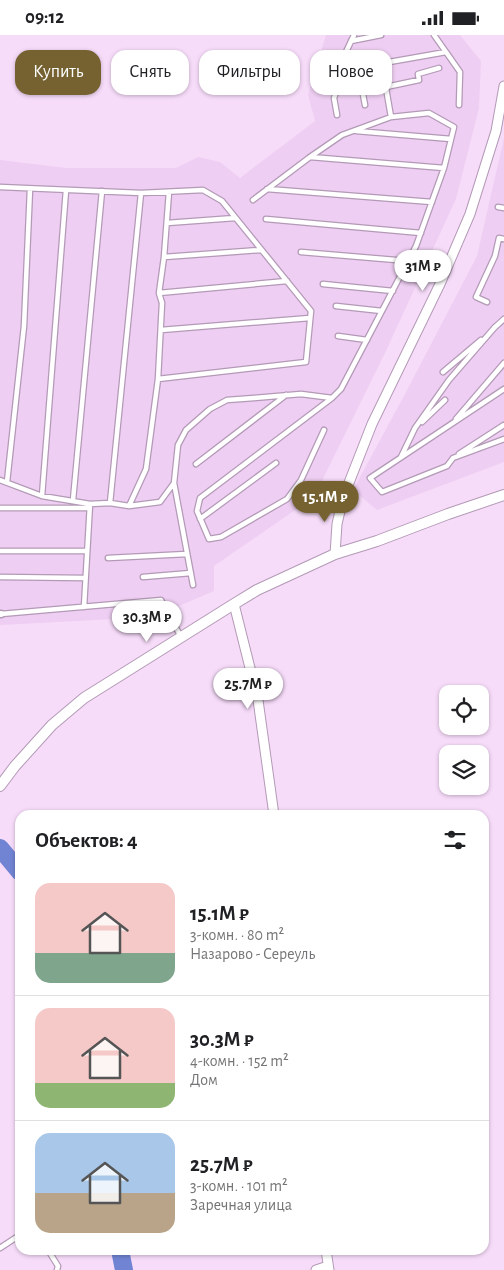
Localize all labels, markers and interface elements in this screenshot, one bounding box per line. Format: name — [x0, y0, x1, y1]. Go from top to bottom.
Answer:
text: 09:12 — [25, 8, 64, 27]
chip: Купить — [15, 50, 101, 95]
chip: Снять — [111, 50, 189, 95]
chip: Фильтры — [199, 50, 300, 95]
chip: Новое — [310, 50, 392, 95]
pin: 31M ₽ — [388, 249, 458, 292]
text: 31M ₽ — [405, 258, 441, 274]
pin: 15.1M ₽ — [279, 481, 371, 523]
text: 15.1M ₽ — [303, 489, 347, 505]
pin: 30.3M ₽ — [101, 601, 193, 643]
text: 30.3M ₽ — [123, 609, 171, 625]
pin: 25.7M ₽ — [202, 667, 294, 710]
text: 25.7M ₽ — [224, 676, 272, 692]
map controls — [439, 685, 489, 795]
button: locate — [439, 685, 489, 735]
button: layers — [439, 745, 489, 795]
icon: filters — [441, 826, 469, 854]
text: Объектов: 4 — [35, 830, 138, 851]
icon: home — [75, 903, 135, 963]
text: 15.1M ₽ — [190, 903, 249, 924]
text: 3-комн. · 80 m² — [190, 927, 284, 943]
text: Назарово - Сереуль — [190, 946, 315, 962]
icon: home — [75, 1028, 135, 1088]
text: 30.3M ₽ — [190, 1029, 254, 1050]
text: 4-комн. · 152 m² — [190, 1053, 289, 1069]
text: Дом — [190, 1072, 218, 1088]
icon: home — [75, 1153, 135, 1213]
text: 25.7M ₽ — [190, 1154, 253, 1175]
text: 3-комн. · 101 m² — [190, 1178, 288, 1194]
text: Заречная улица — [190, 1197, 292, 1213]

